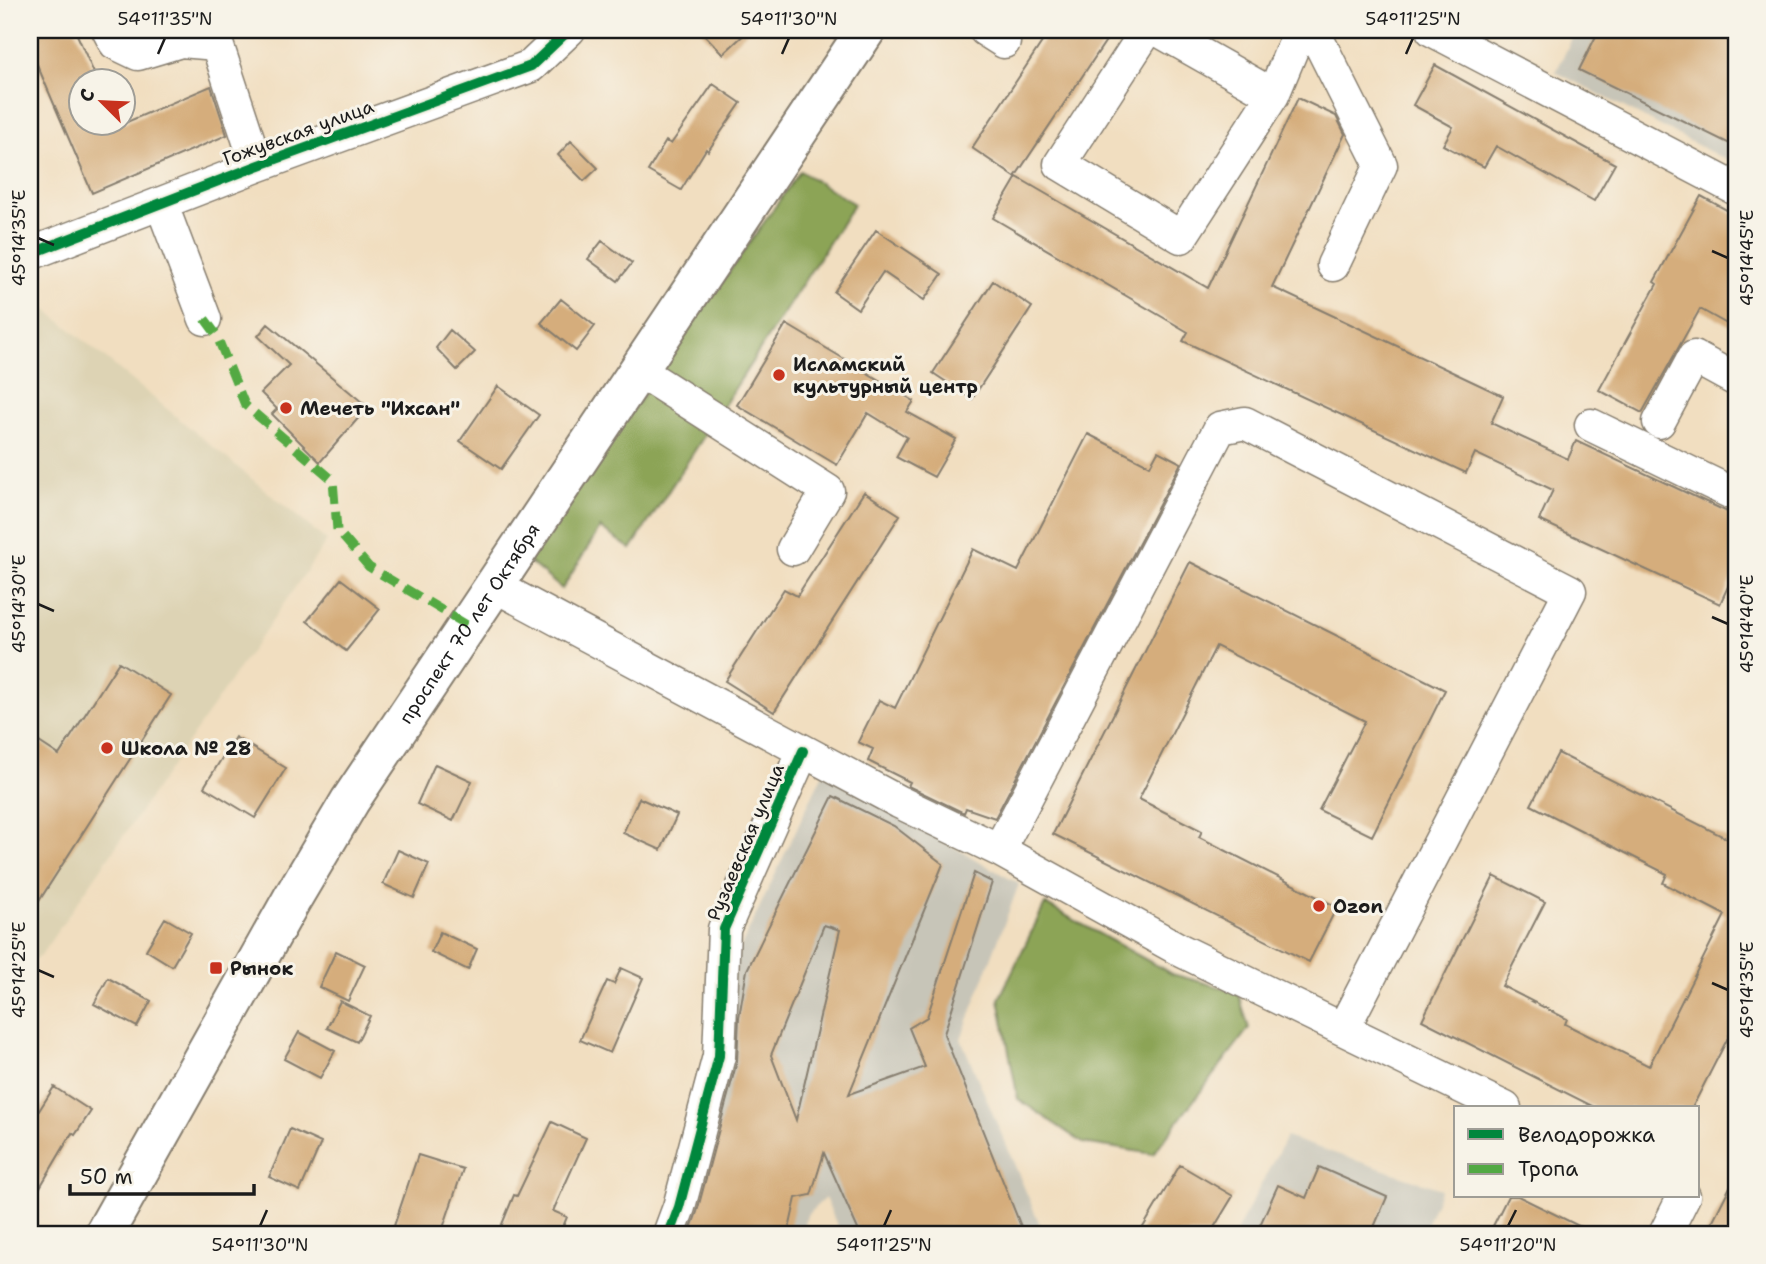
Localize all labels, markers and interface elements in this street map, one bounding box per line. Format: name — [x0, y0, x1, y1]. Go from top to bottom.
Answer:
text: 54°11'35"N — [117, 7, 213, 31]
text: 54°11'30"N — [740, 7, 838, 31]
text: 54°11'25"N — [1365, 7, 1461, 31]
north arrow — [66, 66, 136, 136]
text: С — [73, 85, 101, 106]
street label: Гожувская улица — [219, 93, 377, 171]
text: 45°14'35"E — [7, 190, 31, 286]
text: 45°14'45"E — [1735, 210, 1759, 306]
place label: Исламский культурный центр — [793, 352, 978, 399]
marker: Исламский культурный центр — [771, 367, 787, 383]
place label: Мечеть "Ихсан" — [300, 396, 460, 421]
marker: Мечеть "Ихсан" — [278, 400, 294, 416]
street label: проспект 70 лет Октября — [393, 518, 546, 729]
text: 45°14'30"E — [7, 554, 31, 654]
text: 45°14'40"E — [1735, 575, 1759, 673]
place label: Школа № 28 — [121, 736, 251, 761]
marker: Школа № 28 — [99, 740, 115, 756]
street label: Рузаевская улица — [701, 760, 790, 925]
place label: Ozon — [1333, 894, 1383, 919]
marker: Ozon — [1311, 898, 1327, 914]
text: 45°14'25"E — [7, 921, 31, 1019]
text: 45°14'35"E — [1735, 942, 1759, 1038]
place label: Рынок — [230, 956, 293, 981]
marker: Рынок — [208, 960, 224, 976]
legend — [1454, 1106, 1700, 1198]
text: Велодорожка — [1518, 1121, 1655, 1149]
scale bar — [70, 1152, 254, 1196]
text: Тропа — [1518, 1155, 1578, 1183]
text: 50 m — [80, 1163, 133, 1191]
text: 54°11'30"N — [211, 1233, 309, 1257]
text: 54°11'25"N — [836, 1233, 932, 1257]
text: 54°11'20"N — [1460, 1233, 1556, 1257]

